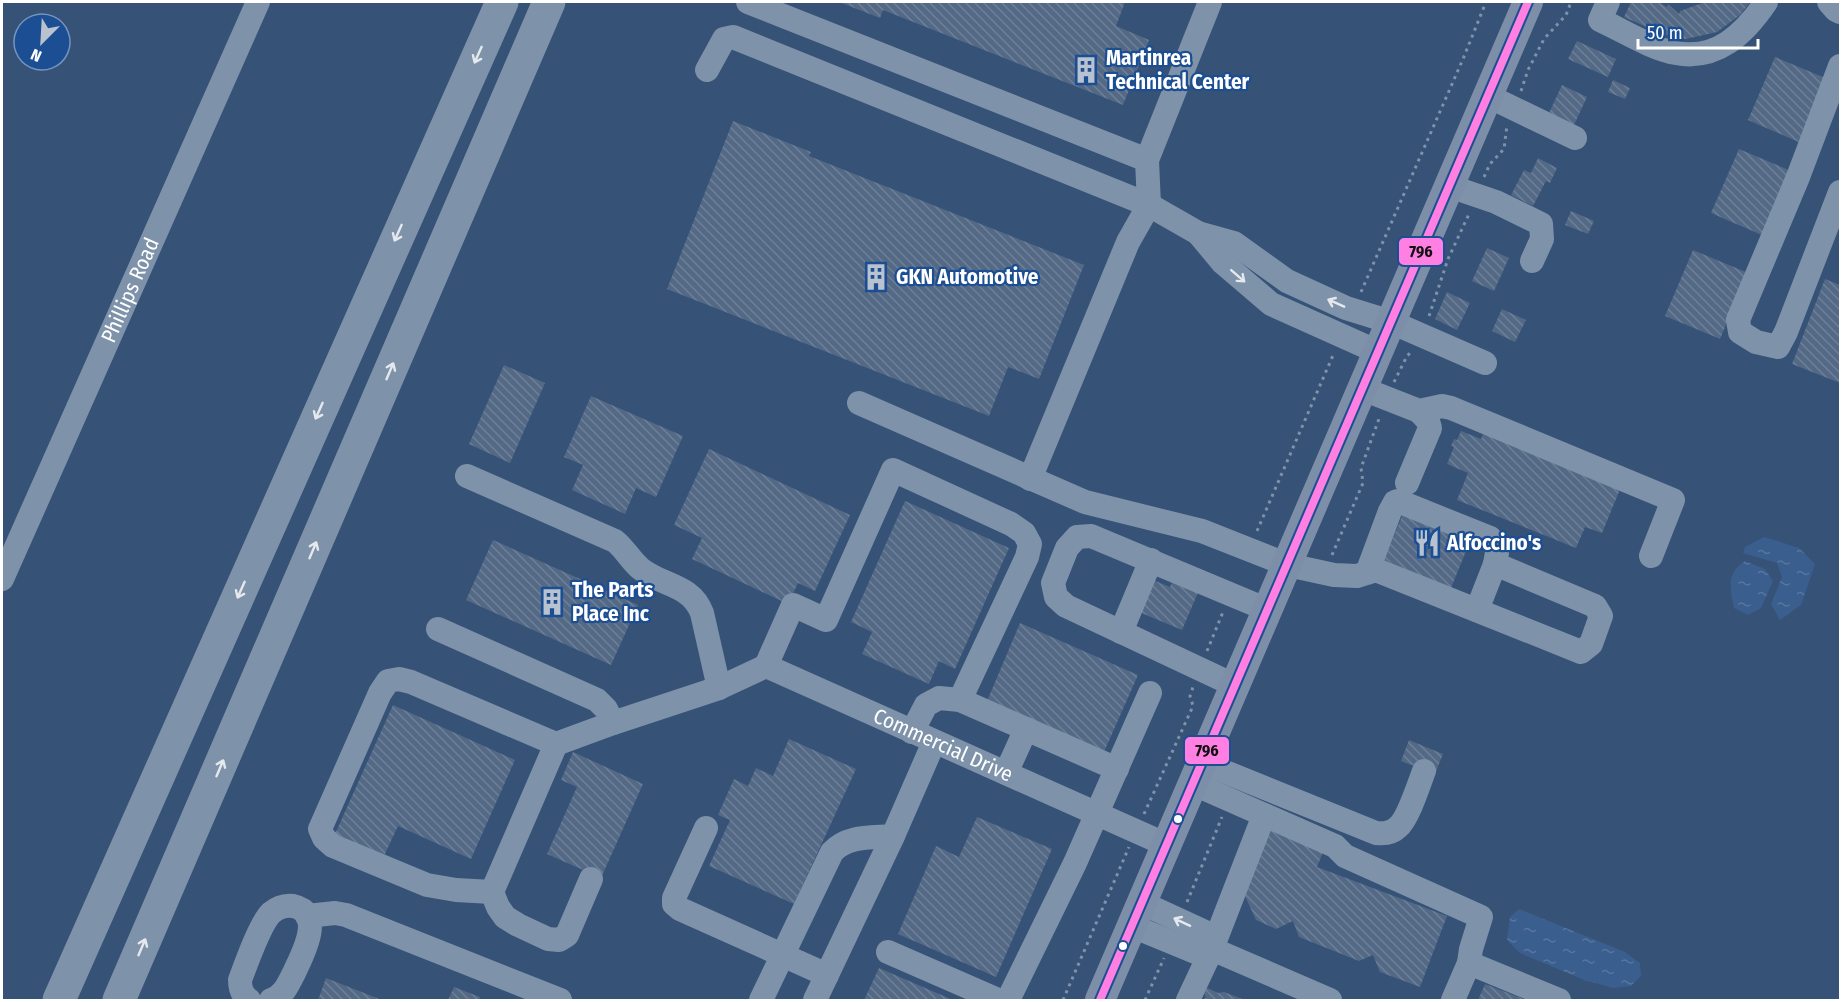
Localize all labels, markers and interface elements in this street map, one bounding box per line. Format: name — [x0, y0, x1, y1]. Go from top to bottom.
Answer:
north arrow — [12, 12, 72, 72]
scale bar — [1638, 12, 1758, 50]
text: 50 m — [1647, 22, 1683, 44]
text: N — [28, 45, 44, 66]
one-way arrow — [472, 45, 483, 64]
place label: Martinrea Technical Center — [1106, 45, 1250, 95]
building icon: Martinrea Technical Center — [1071, 55, 1101, 85]
one-way arrow — [392, 223, 403, 241]
street label: Phillips Road — [96, 234, 165, 347]
line badge: 796 — [1398, 237, 1444, 266]
text: 796 — [1409, 242, 1433, 261]
building icon: GKN Automotive — [861, 262, 891, 292]
place label: GKN Automotive — [896, 264, 1039, 290]
one-way arrow — [1230, 269, 1246, 282]
one-way arrow — [1327, 297, 1345, 308]
one-way arrow — [385, 362, 396, 380]
one-way arrow — [313, 402, 325, 420]
restaurant icon: Alfoccino's — [1412, 528, 1442, 558]
place label: Alfoccino's — [1446, 530, 1541, 556]
one-way arrow — [308, 541, 319, 560]
place label: The Parts Place Inc — [572, 577, 653, 627]
one-way arrow — [235, 580, 246, 598]
building icon: The Parts Place Inc — [537, 587, 567, 617]
street label: Commercial Drive — [869, 703, 1017, 788]
line badge: 796 — [1184, 736, 1230, 765]
text: 796 — [1195, 741, 1219, 760]
one-way arrow — [214, 759, 226, 777]
unlabelled marker — [1172, 813, 1184, 825]
one-way arrow — [1173, 915, 1191, 927]
one-way arrow — [137, 938, 149, 956]
unlabelled marker — [1117, 940, 1129, 952]

